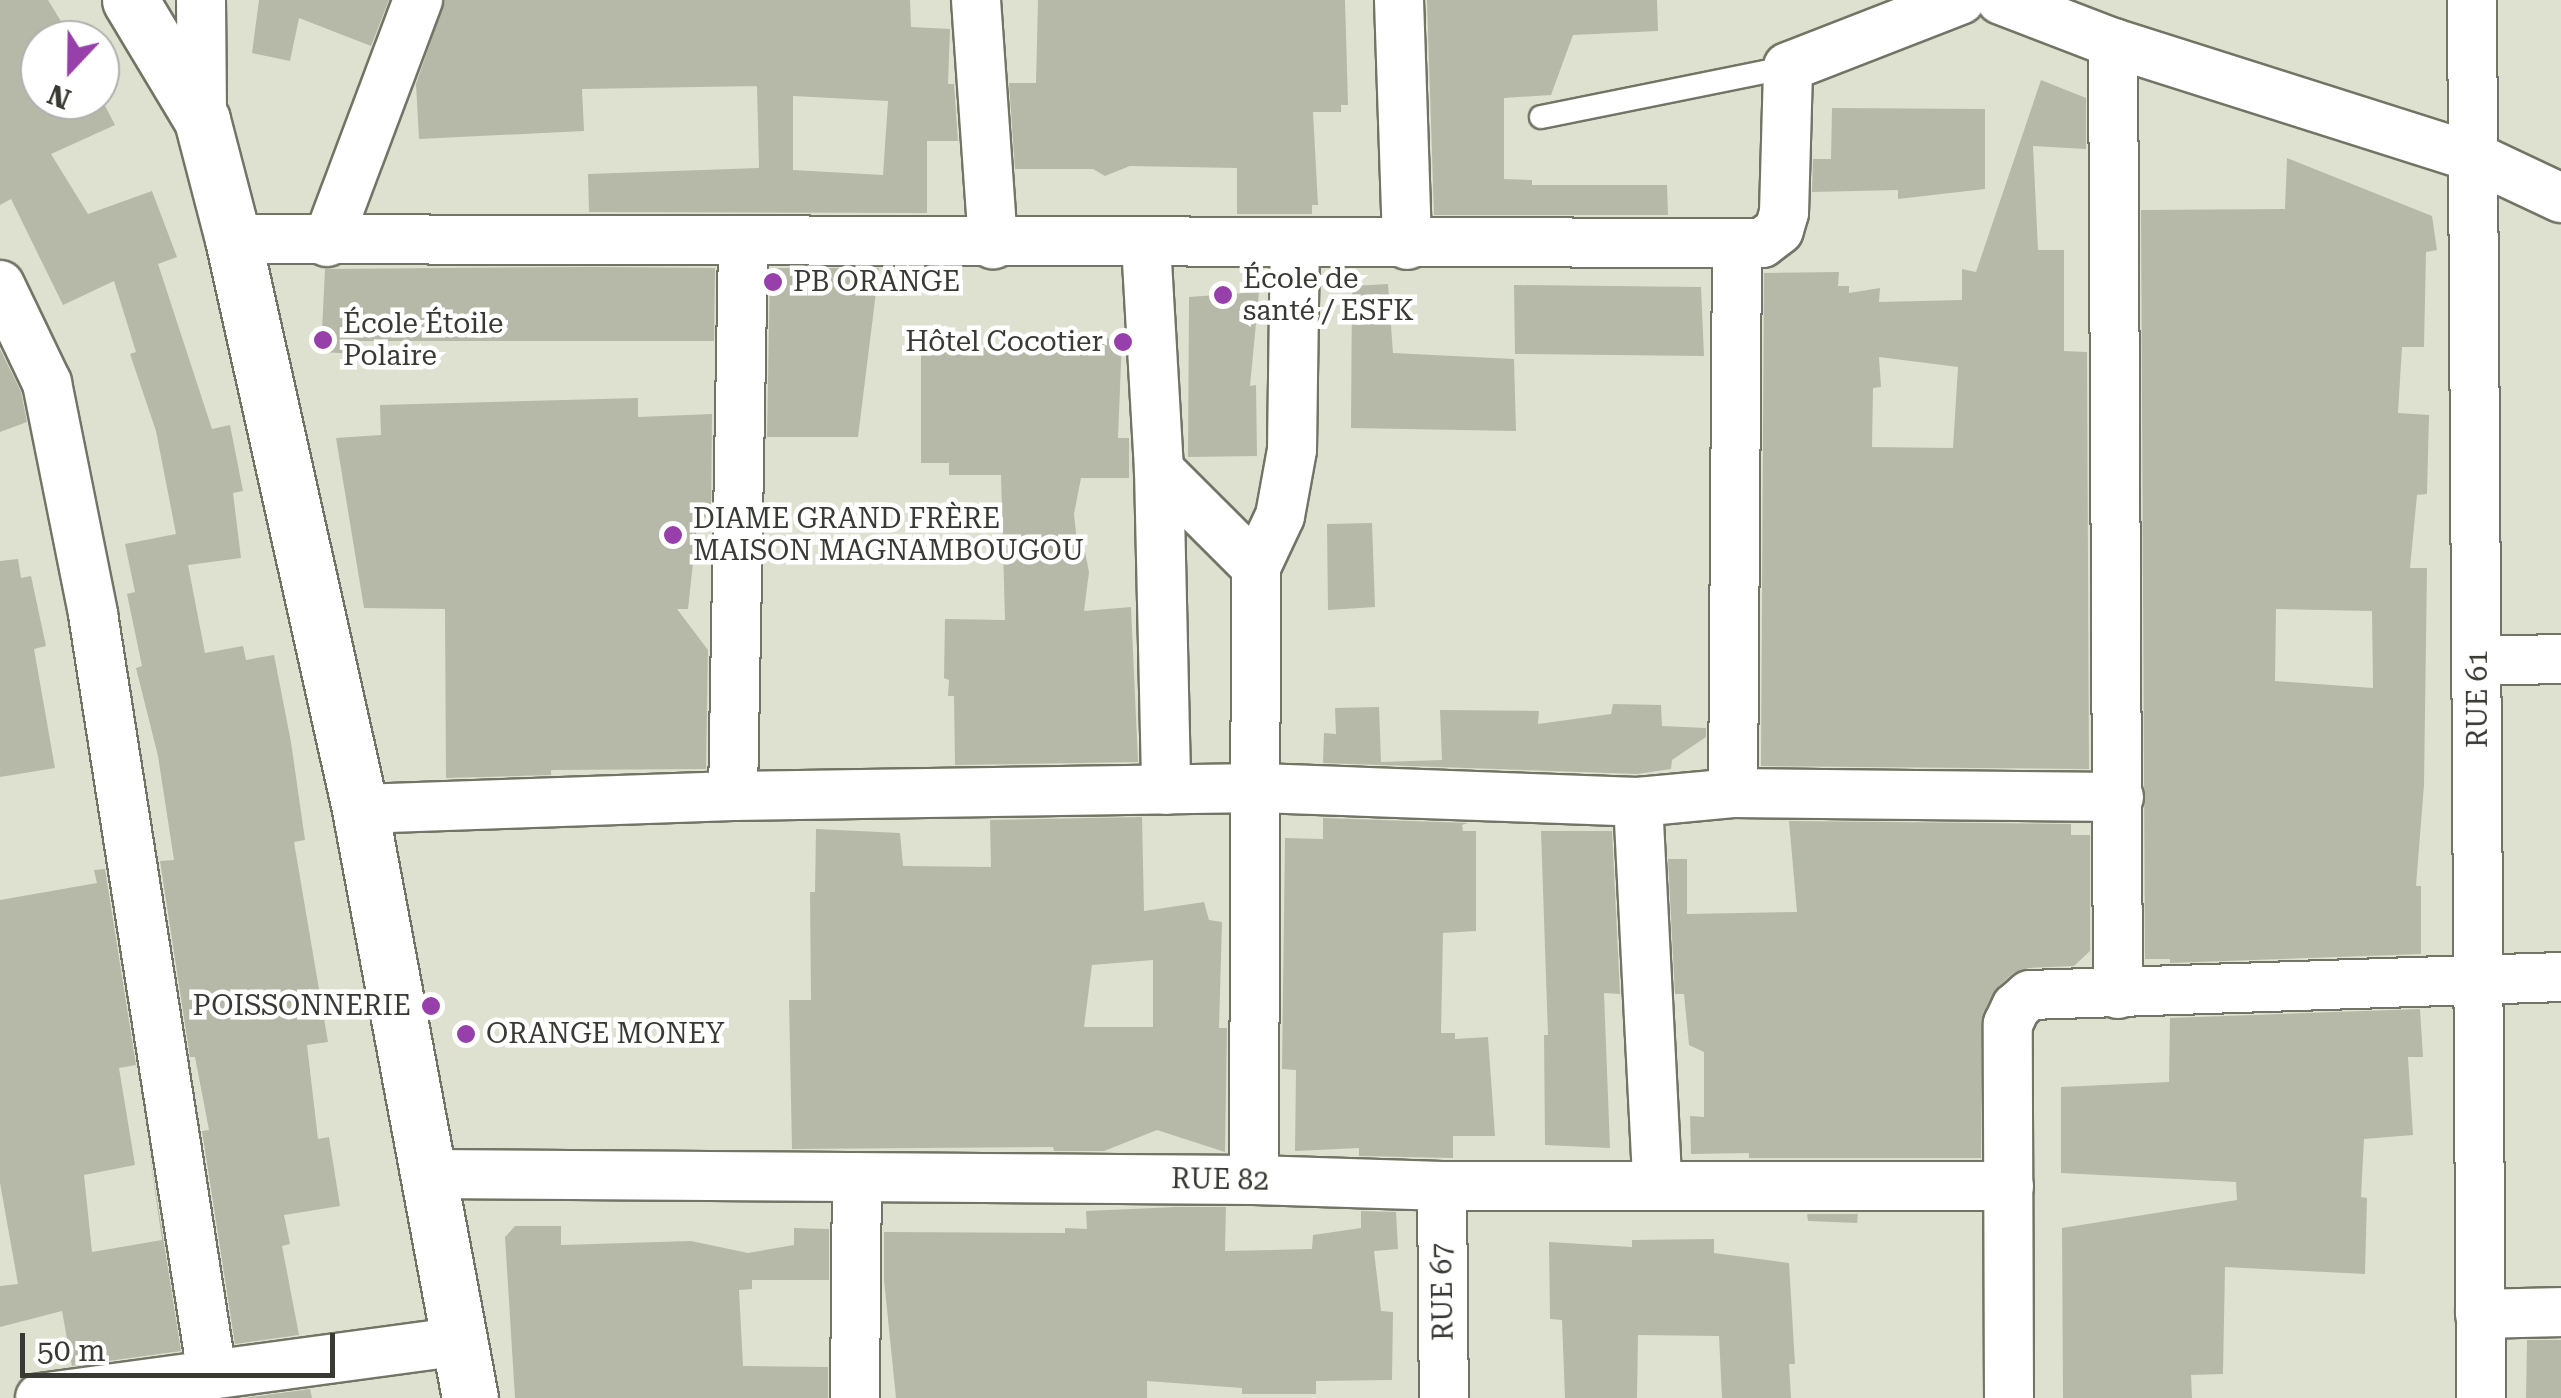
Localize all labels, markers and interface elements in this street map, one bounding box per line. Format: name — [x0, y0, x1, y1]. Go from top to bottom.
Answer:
north arrow — [20, 20, 120, 120]
text: N — [43, 77, 76, 116]
place label: École de santé / ESFK — [1243, 262, 1414, 328]
place label: PB ORANGE — [793, 265, 960, 299]
marker: PB ORANGE — [762, 271, 784, 293]
marker: École de santé / ESFK — [1212, 284, 1234, 306]
place label: École Étoile Polaire — [343, 307, 503, 373]
place label: Hôtel Cocotier — [905, 325, 1103, 359]
marker: École Étoile Polaire — [312, 329, 334, 351]
marker: Hôtel Cocotier — [1112, 331, 1134, 353]
place label: DIAME GRAND FRÈRE MAISON MAGNAMBOUGOU — [693, 502, 1084, 568]
marker: DIAME GRAND FRÈRE MAISON MAGNAMBOUGOU — [662, 524, 684, 546]
street label: RUE 61 — [2461, 650, 2495, 748]
place label: POISSONNERIE — [193, 989, 411, 1023]
marker: POISSONNERIE — [420, 995, 442, 1017]
place label: ORANGE MONEY — [486, 1017, 725, 1051]
marker: ORANGE MONEY — [455, 1023, 477, 1045]
street label: RUE 82 — [1171, 1162, 1269, 1198]
street label: RUE 67 — [1425, 1243, 1461, 1341]
scale bar — [25, 1313, 340, 1375]
text: 50 m — [37, 1333, 106, 1368]

